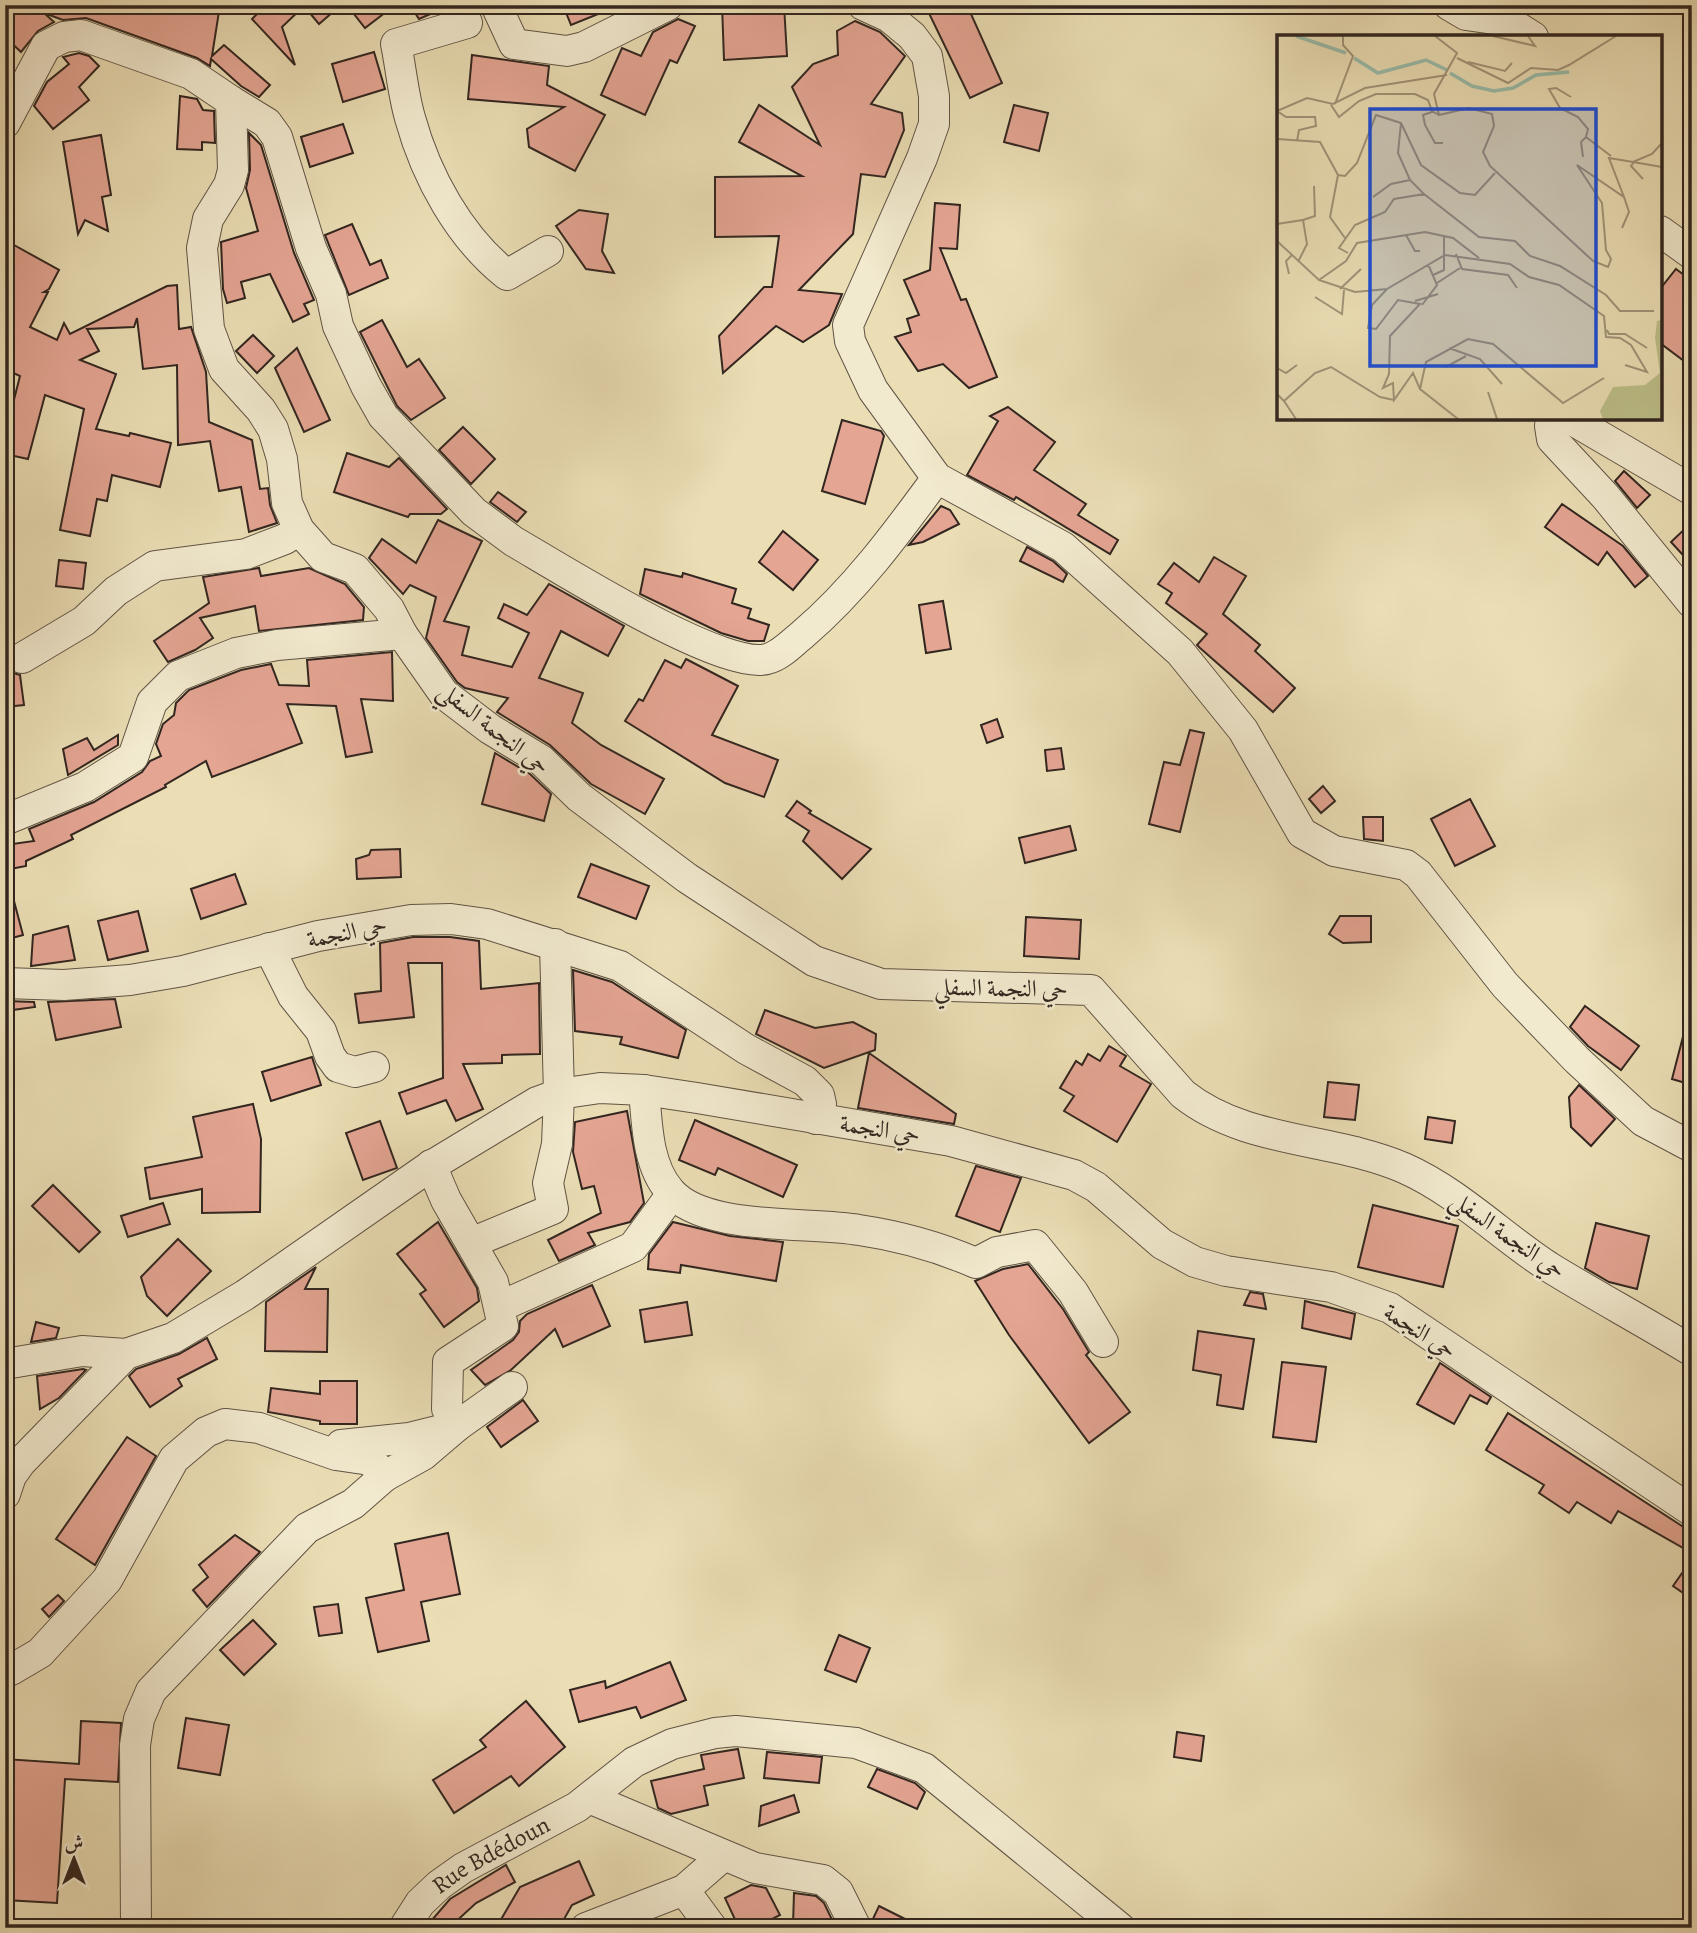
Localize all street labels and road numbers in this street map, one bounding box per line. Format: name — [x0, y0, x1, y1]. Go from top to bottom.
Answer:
street label: حي النجمة السفلي — [427, 674, 557, 787]
street label: حي النجمة — [304, 909, 390, 958]
street label: حي النجمة السفلي — [934, 971, 1068, 1012]
street label: حي النجمة — [837, 1107, 923, 1154]
street label: حي النجمة السفلي — [1440, 1183, 1572, 1292]
street label: حي النجمة — [1376, 1296, 1463, 1369]
street label: Rue Bdédoun — [425, 1808, 555, 1901]

